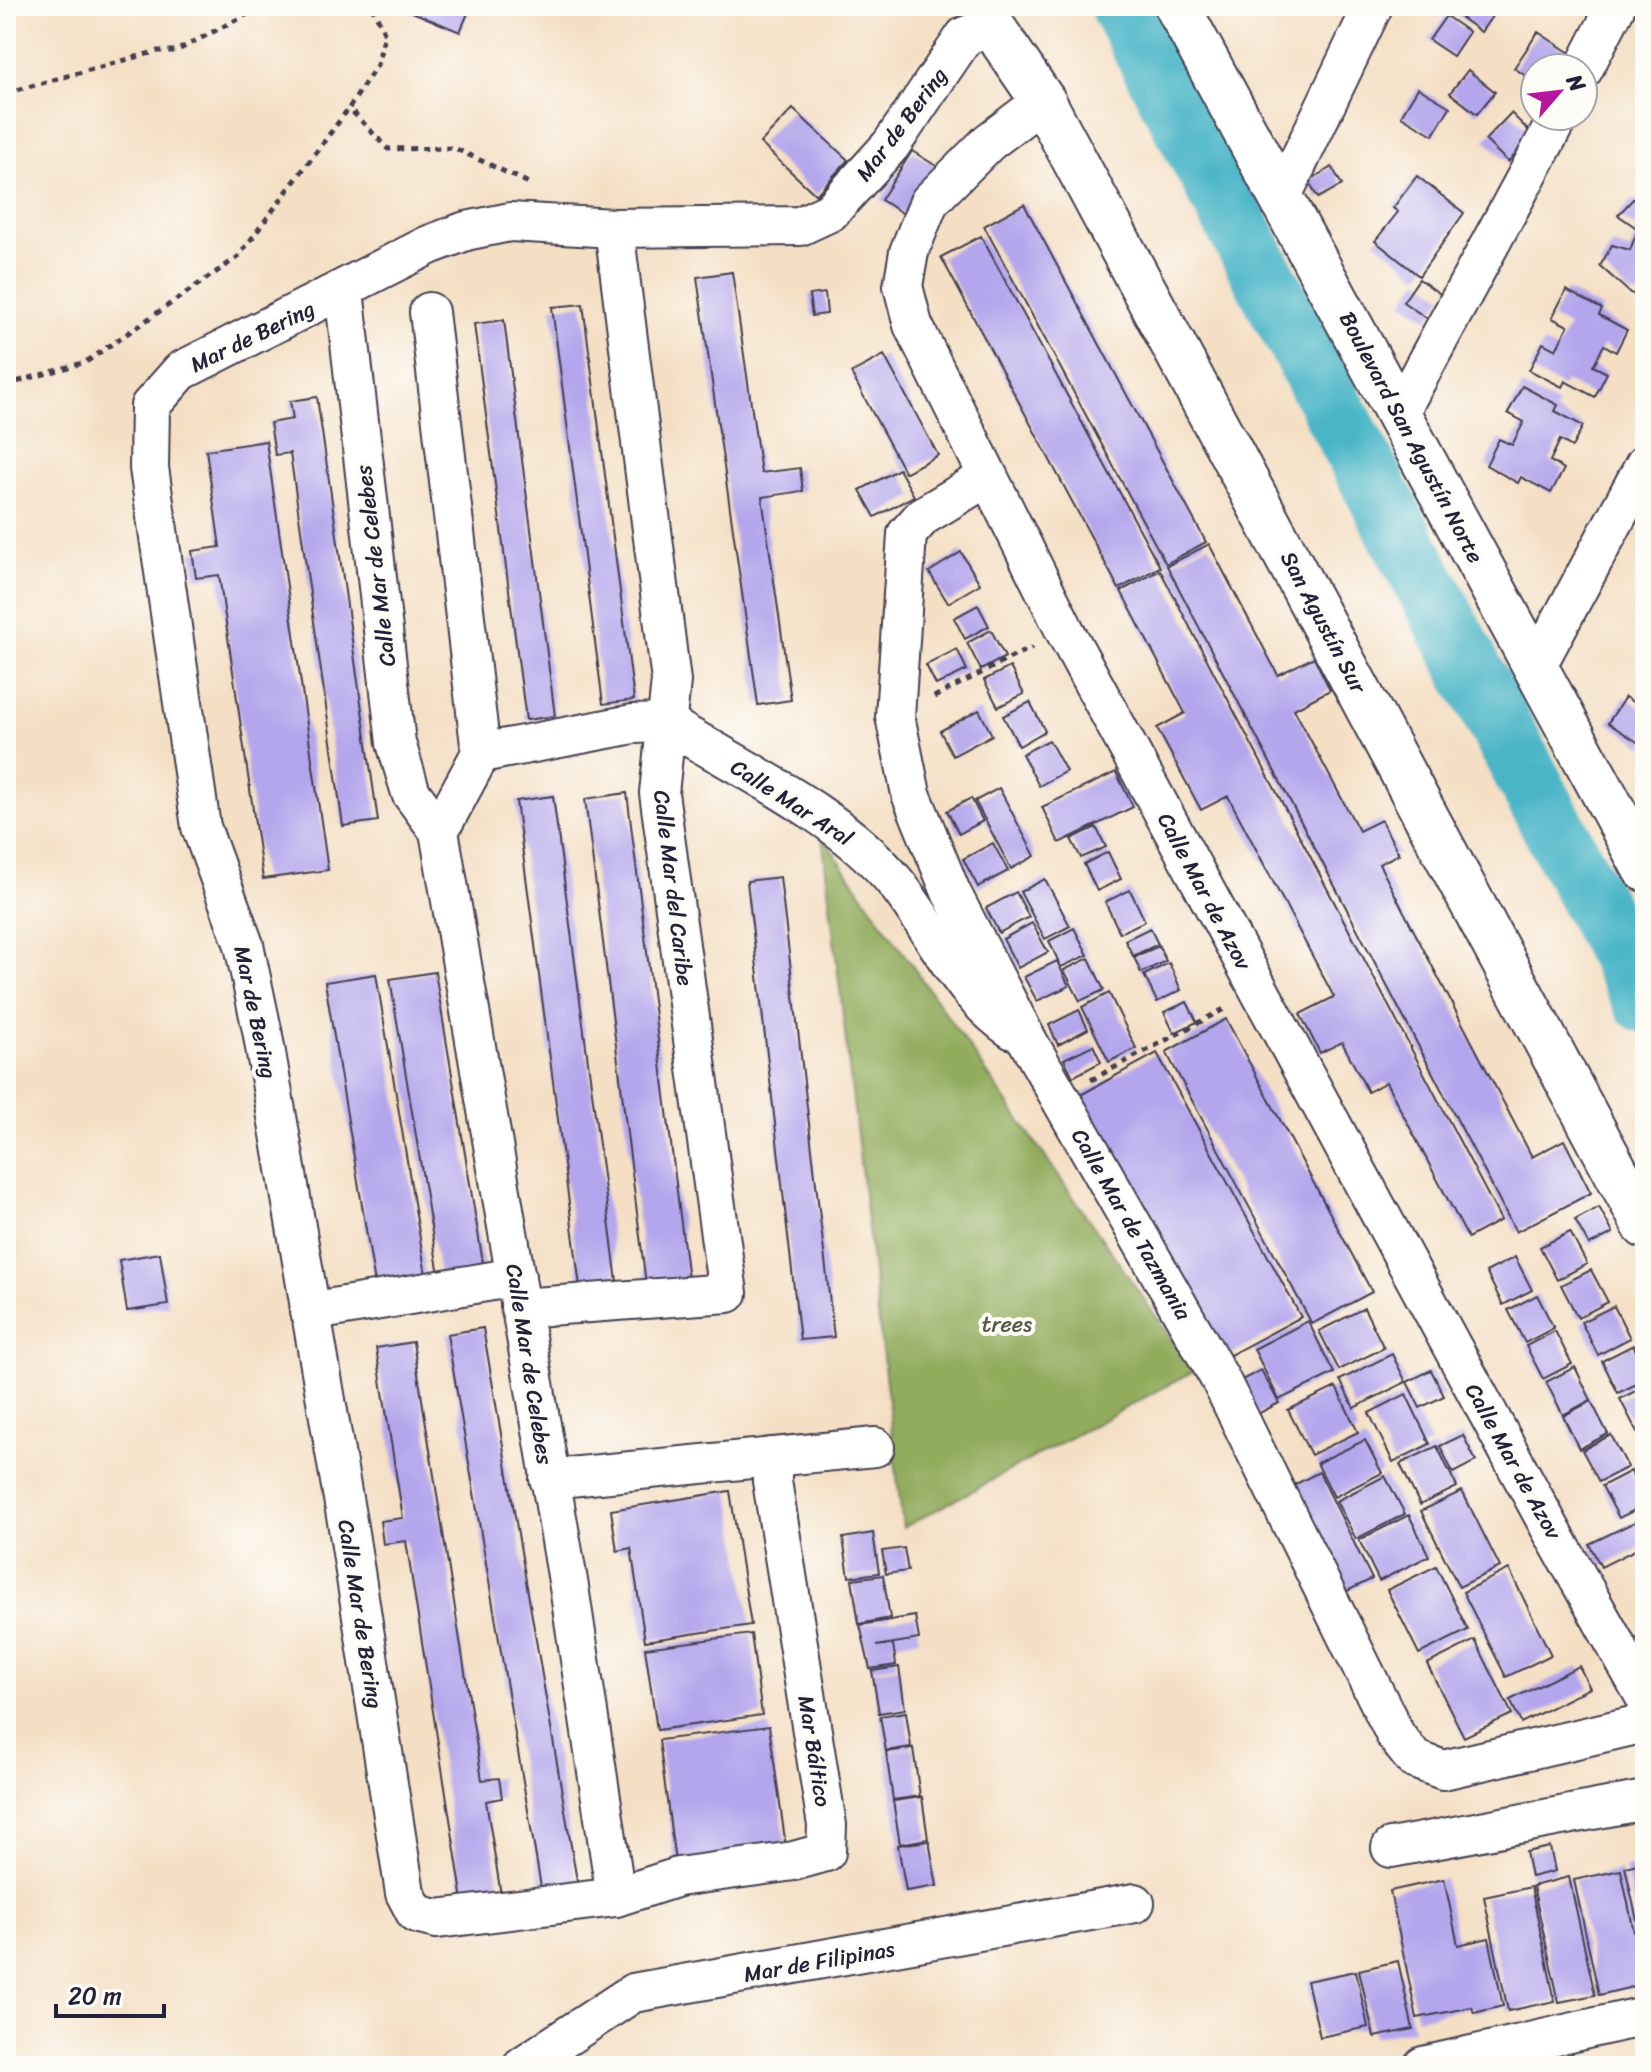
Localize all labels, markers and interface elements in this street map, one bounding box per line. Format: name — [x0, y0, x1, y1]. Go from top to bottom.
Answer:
north arrow — [1519, 52, 1599, 132]
street label: Mar de Bering — [845, 59, 958, 190]
text: N — [1555, 66, 1597, 99]
street label: Mar de Bering — [183, 289, 321, 384]
street label: Boulevard San Agustín Norte — [1328, 304, 1495, 570]
street label: Calle Mar de Celebes — [344, 462, 407, 669]
street label: San Agustín Sur — [1270, 544, 1378, 701]
street label: Calle Mar Aral — [723, 748, 862, 857]
street label: Calle Mar del Caribe — [642, 788, 705, 988]
street label: Calle Mar de Azov — [1147, 805, 1263, 978]
street label: Mar de Bering — [222, 942, 289, 1082]
street label: Calle Mar de Tazmania — [1061, 1121, 1203, 1328]
street label: Calle Mar de Celebes — [494, 1261, 565, 1468]
park label: trees — [982, 1305, 1032, 1344]
street label: Calle Mar de Azov — [1454, 1376, 1573, 1547]
street label: Calle Mar de Bering — [326, 1517, 395, 1711]
street label: Mar Báltico — [786, 1693, 843, 1810]
street label: Mar de Filipinas — [741, 1929, 898, 1994]
scale bar — [56, 1968, 164, 2018]
text: 20 m — [68, 1975, 122, 2017]

